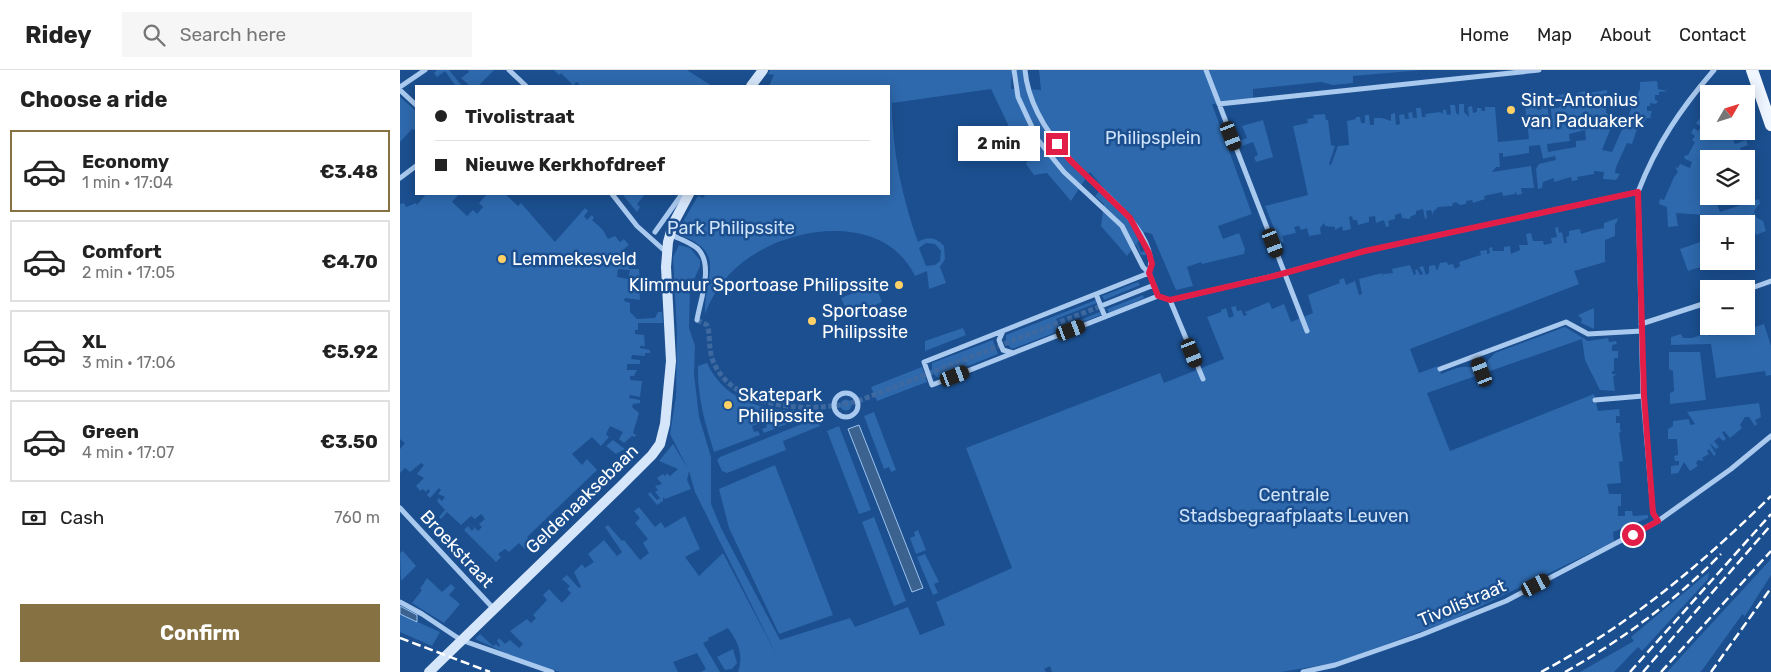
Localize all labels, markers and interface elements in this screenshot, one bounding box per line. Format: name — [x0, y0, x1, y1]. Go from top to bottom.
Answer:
search box — [122, 12, 472, 57]
text: Ridey — [25, 21, 92, 49]
icon: search — [140, 21, 168, 49]
text: Search here — [180, 23, 286, 46]
text: Home — [1460, 24, 1509, 46]
text: Map — [1537, 24, 1572, 46]
text: About — [1600, 24, 1651, 46]
text: Contact — [1679, 24, 1746, 46]
north arrow — [1700, 85, 1755, 140]
map controls — [1700, 85, 1755, 335]
text: Choose a ride — [20, 86, 167, 113]
place label: Sint-Antonius van Paduakerk — [1521, 89, 1644, 132]
marker: Sint-Antonius van Paduakerk — [1505, 104, 1517, 116]
text: Tivolistraat — [465, 105, 575, 128]
car — [1218, 119, 1243, 153]
callout: 2 min — [957, 126, 1040, 162]
park label: Philipsplein — [1105, 127, 1201, 149]
route end — [1046, 133, 1068, 155]
text: 2 min — [977, 134, 1021, 153]
icon: car — [22, 149, 67, 194]
text: Economy — [82, 150, 169, 173]
button: layers — [1700, 150, 1755, 205]
text: Nieuwe Kerkhofdreef — [465, 153, 665, 176]
text: €3.48 — [319, 160, 378, 183]
text: 1 min · 17:04 — [82, 173, 173, 192]
button: + — [1700, 215, 1755, 270]
park label: Park Philipssite — [667, 217, 795, 239]
car — [1260, 226, 1285, 260]
icon: car — [22, 239, 67, 284]
text: Comfort — [82, 240, 162, 263]
place label: Lemmekesveld — [512, 248, 637, 270]
text: €4.70 — [322, 250, 378, 273]
marker: Lemmekesveld — [496, 253, 508, 265]
text: 2 min · 17:05 — [82, 263, 175, 282]
place label: Klimmuur Sportoase Philipssite — [629, 274, 889, 296]
marker: Klimmuur Sportoase Philipssite — [893, 279, 905, 291]
button: − — [1700, 280, 1755, 335]
place label: Sportoase Philipssite — [822, 300, 908, 343]
marker: Sportoase Philipssite — [806, 315, 818, 327]
car — [1054, 318, 1087, 342]
icon: car — [22, 329, 67, 374]
text: XL — [82, 330, 106, 353]
car — [1179, 336, 1204, 370]
text: €5.92 — [322, 340, 378, 363]
text: 3 min · 17:06 — [82, 353, 175, 372]
car — [1469, 355, 1494, 389]
car — [938, 364, 971, 388]
place label: Skatepark Philipssite — [738, 384, 824, 427]
marker: Skatepark Philipssite — [722, 399, 734, 411]
icon: car — [22, 419, 67, 464]
text: Green — [82, 420, 139, 443]
text: €3.50 — [320, 430, 378, 453]
street label: Geldenaaksebaan — [521, 440, 643, 558]
text: 4 min · 17:07 — [82, 443, 174, 462]
park label: Centrale Stadsbegraafplaats Leuven — [1179, 484, 1409, 527]
icon: cash — [20, 504, 48, 532]
text: Cash — [60, 506, 104, 529]
street label: Broekstraat — [416, 506, 498, 592]
text: 760 m — [334, 508, 380, 527]
route start — [1622, 524, 1644, 546]
car — [1519, 572, 1552, 598]
street label: Tivolistraat — [1415, 575, 1509, 631]
button: Confirm — [20, 604, 380, 662]

